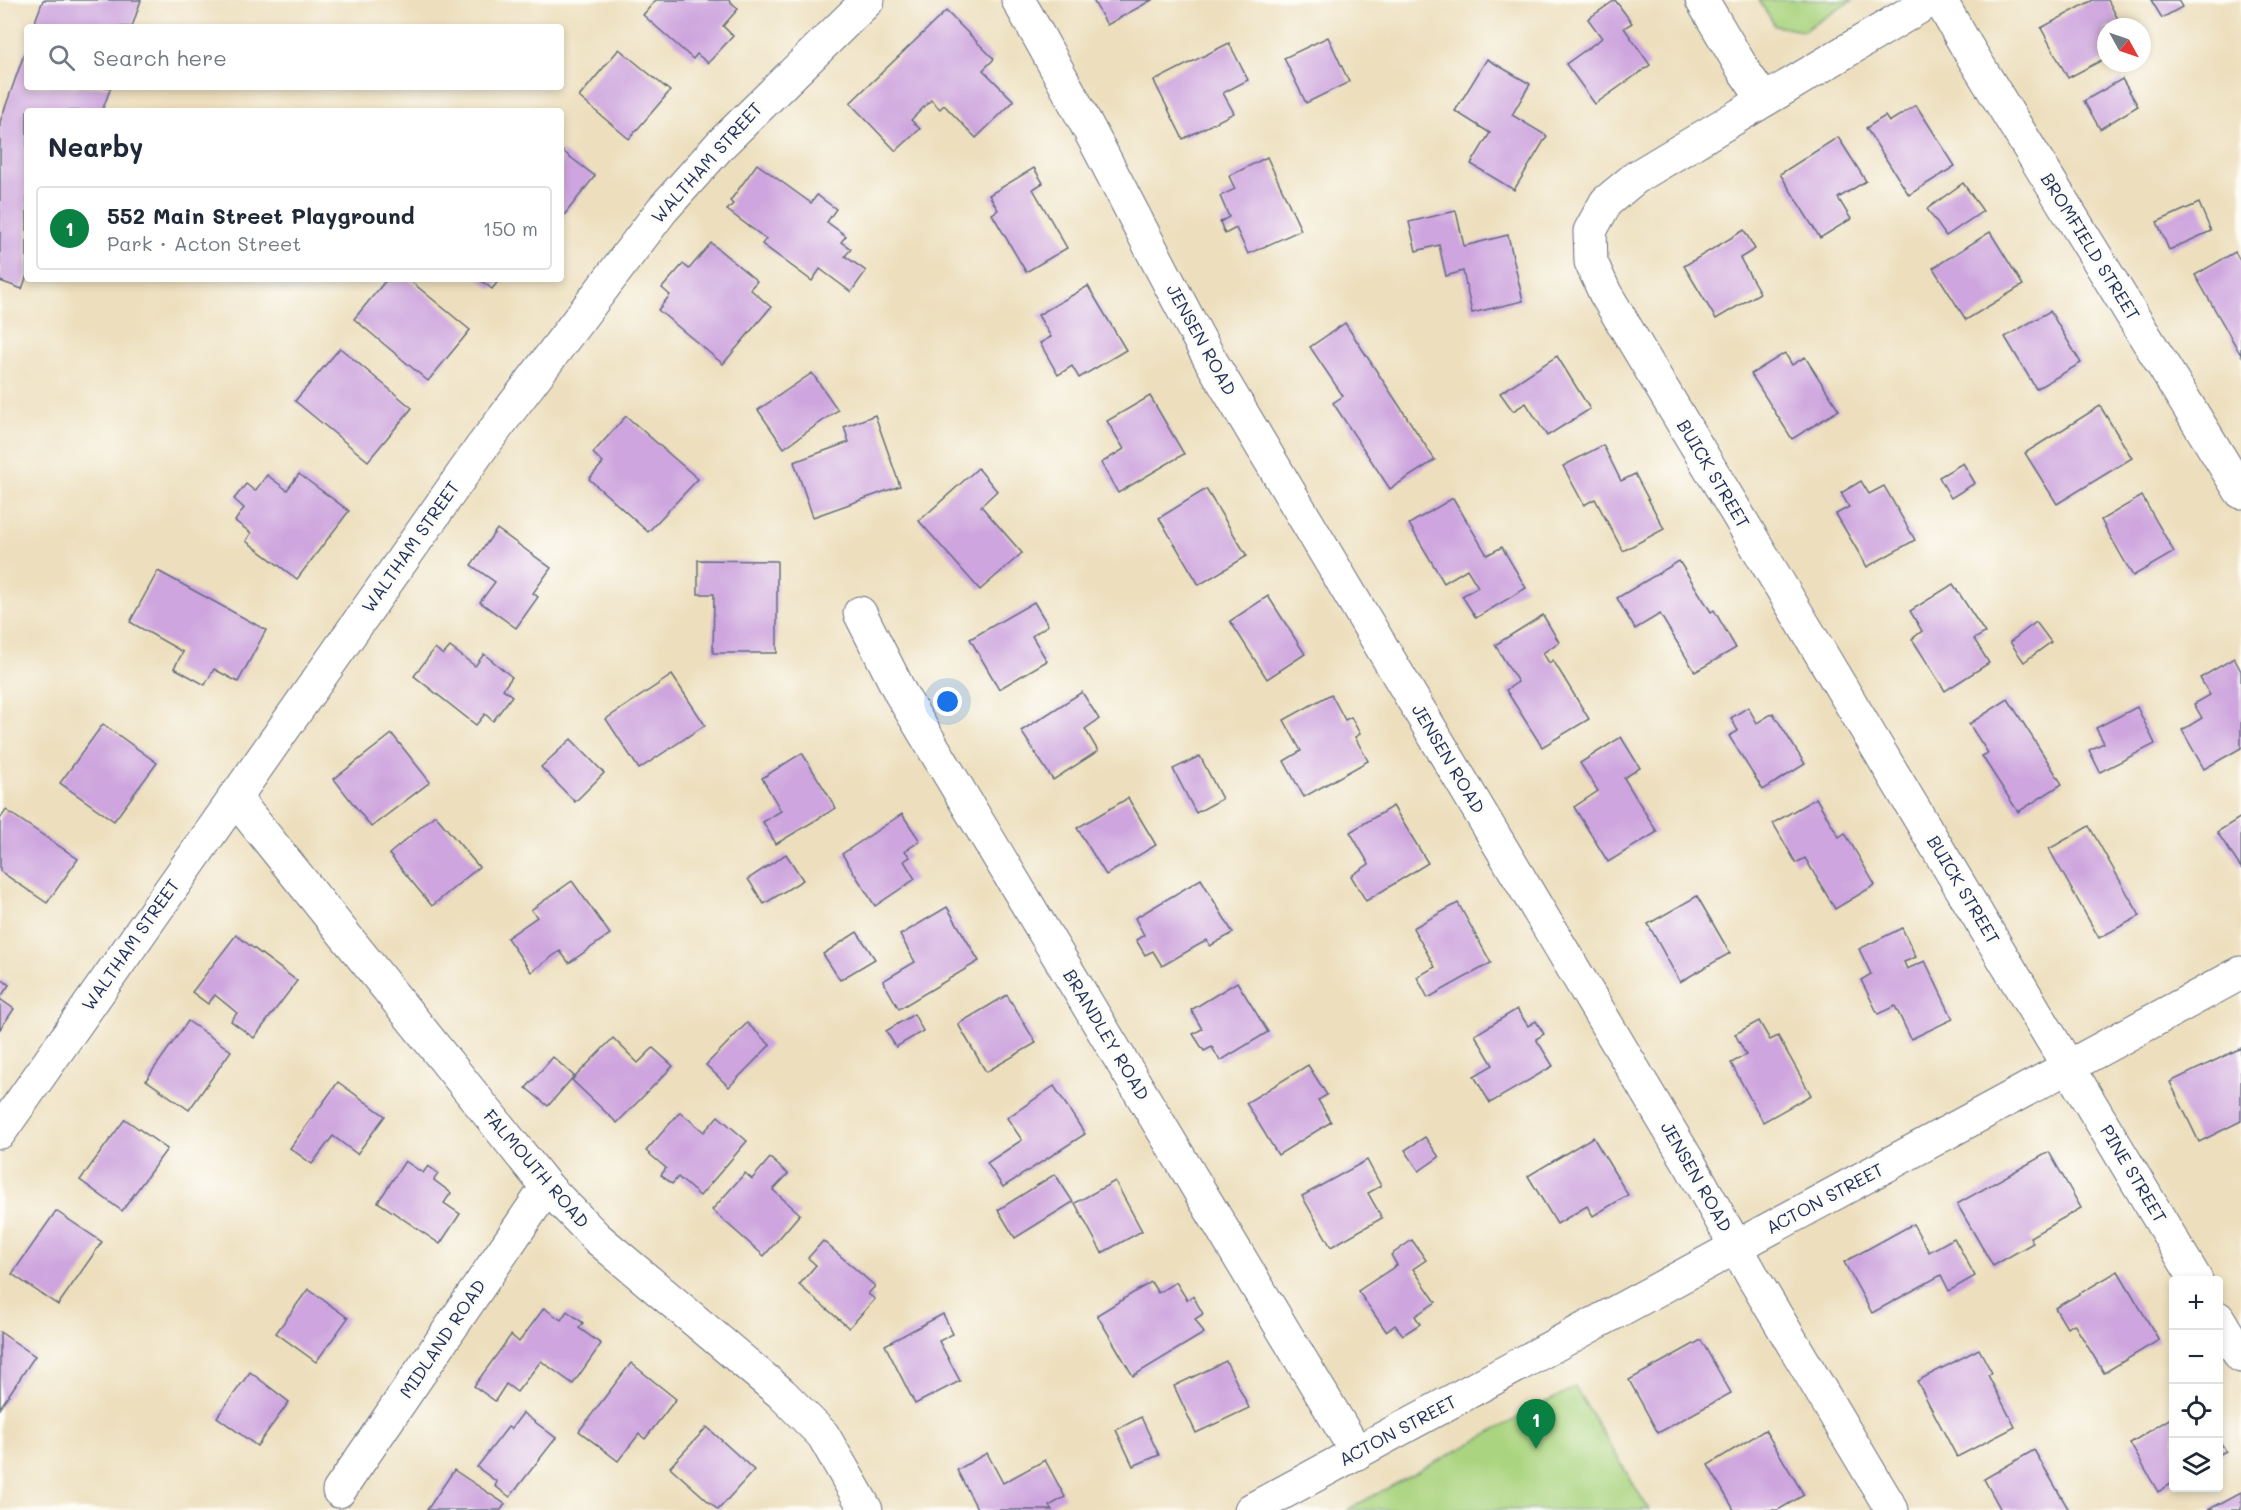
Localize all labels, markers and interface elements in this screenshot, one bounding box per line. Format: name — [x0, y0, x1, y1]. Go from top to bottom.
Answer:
north arrow — [2097, 18, 2151, 72]
search box — [24, 24, 564, 90]
icon: search — [45, 41, 78, 74]
text: Search here — [93, 43, 227, 72]
street label: WALTHAM STREET — [645, 97, 767, 228]
text: Nearby — [48, 130, 143, 164]
street label: BROMFIELD STREET — [2036, 168, 2146, 325]
text: 552 Main Street Playground — [107, 201, 415, 230]
text: 1 — [65, 215, 74, 241]
text: 150 m — [483, 215, 538, 241]
text: Park · Acton Street — [107, 230, 301, 256]
street label: JENSEN ROAD — [1161, 280, 1242, 399]
street label: BUICK STREET — [1672, 415, 1756, 532]
street label: WALTHAM STREET — [356, 476, 465, 617]
your location — [933, 687, 962, 716]
street label: JENSEN ROAD — [1407, 699, 1491, 818]
street label: BUICK STREET — [1922, 831, 2006, 948]
street label: WALTHAM STREET — [76, 874, 185, 1015]
street label: BRANDLEY ROAD — [1058, 965, 1155, 1104]
street label: FALMOUTH ROAD — [479, 1104, 595, 1233]
street label: JENSEN ROAD — [1656, 1117, 1738, 1236]
street label: PINE STREET — [2095, 1120, 2173, 1227]
street label: ACTON STREET — [1762, 1157, 1888, 1239]
street label: MIDLAND ROAD — [393, 1274, 491, 1403]
map controls — [2169, 1276, 2223, 1492]
button: + — [2169, 1276, 2223, 1330]
button: − — [2169, 1330, 2223, 1384]
button: locate — [2169, 1384, 2223, 1438]
street label: ACTON STREET — [1335, 1389, 1461, 1471]
pin: 1 — [1516, 1400, 1556, 1449]
button: layers — [2169, 1438, 2223, 1492]

